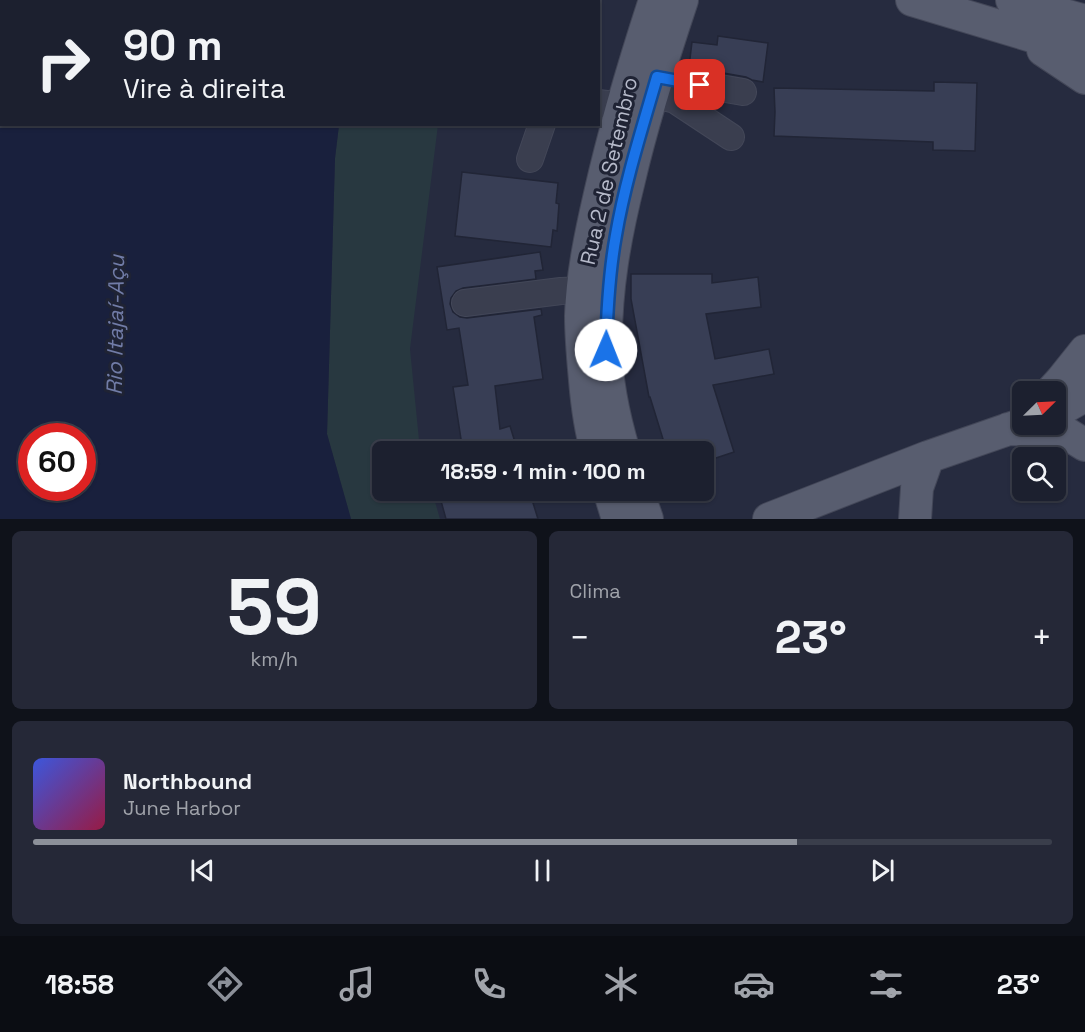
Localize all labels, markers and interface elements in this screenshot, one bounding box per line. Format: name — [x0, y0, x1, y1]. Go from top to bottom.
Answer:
text: 90 m — [123, 19, 223, 72]
icon: right — [24, 24, 102, 102]
pin — [674, 59, 725, 110]
icon: arrive — [683, 68, 716, 101]
text: Vire à direita — [123, 71, 286, 106]
street label: Rua 2 de Setembro — [574, 74, 643, 267]
water label: Rio Itajaí-Açu — [100, 253, 130, 395]
position arrow — [574, 318, 638, 382]
north arrow — [1012, 381, 1066, 435]
map controls — [1012, 381, 1066, 501]
speed limit sign: 60 — [18, 423, 96, 501]
button: search — [1012, 447, 1066, 501]
text: 18:59 · 1 min · 100 m — [441, 457, 646, 485]
text: 59 — [227, 557, 322, 657]
text: Clima — [570, 578, 621, 604]
text: 23° — [775, 609, 847, 666]
text: − — [570, 617, 590, 659]
text: + — [1032, 617, 1052, 659]
text: km/h — [250, 646, 298, 672]
text: Northbound — [123, 767, 252, 795]
text: June Harbor — [123, 795, 241, 821]
icon: previous — [186, 854, 219, 887]
icon: pause — [526, 854, 559, 887]
icon: next — [866, 854, 899, 887]
icon: directions — [204, 963, 246, 1005]
icon: music — [336, 963, 378, 1005]
icon: phone — [468, 963, 510, 1005]
icon: climate — [600, 963, 642, 1005]
icon: car — [733, 963, 775, 1005]
icon: filters — [865, 963, 907, 1005]
text: 18:58 — [45, 967, 114, 1002]
text: 23° — [997, 967, 1040, 1002]

